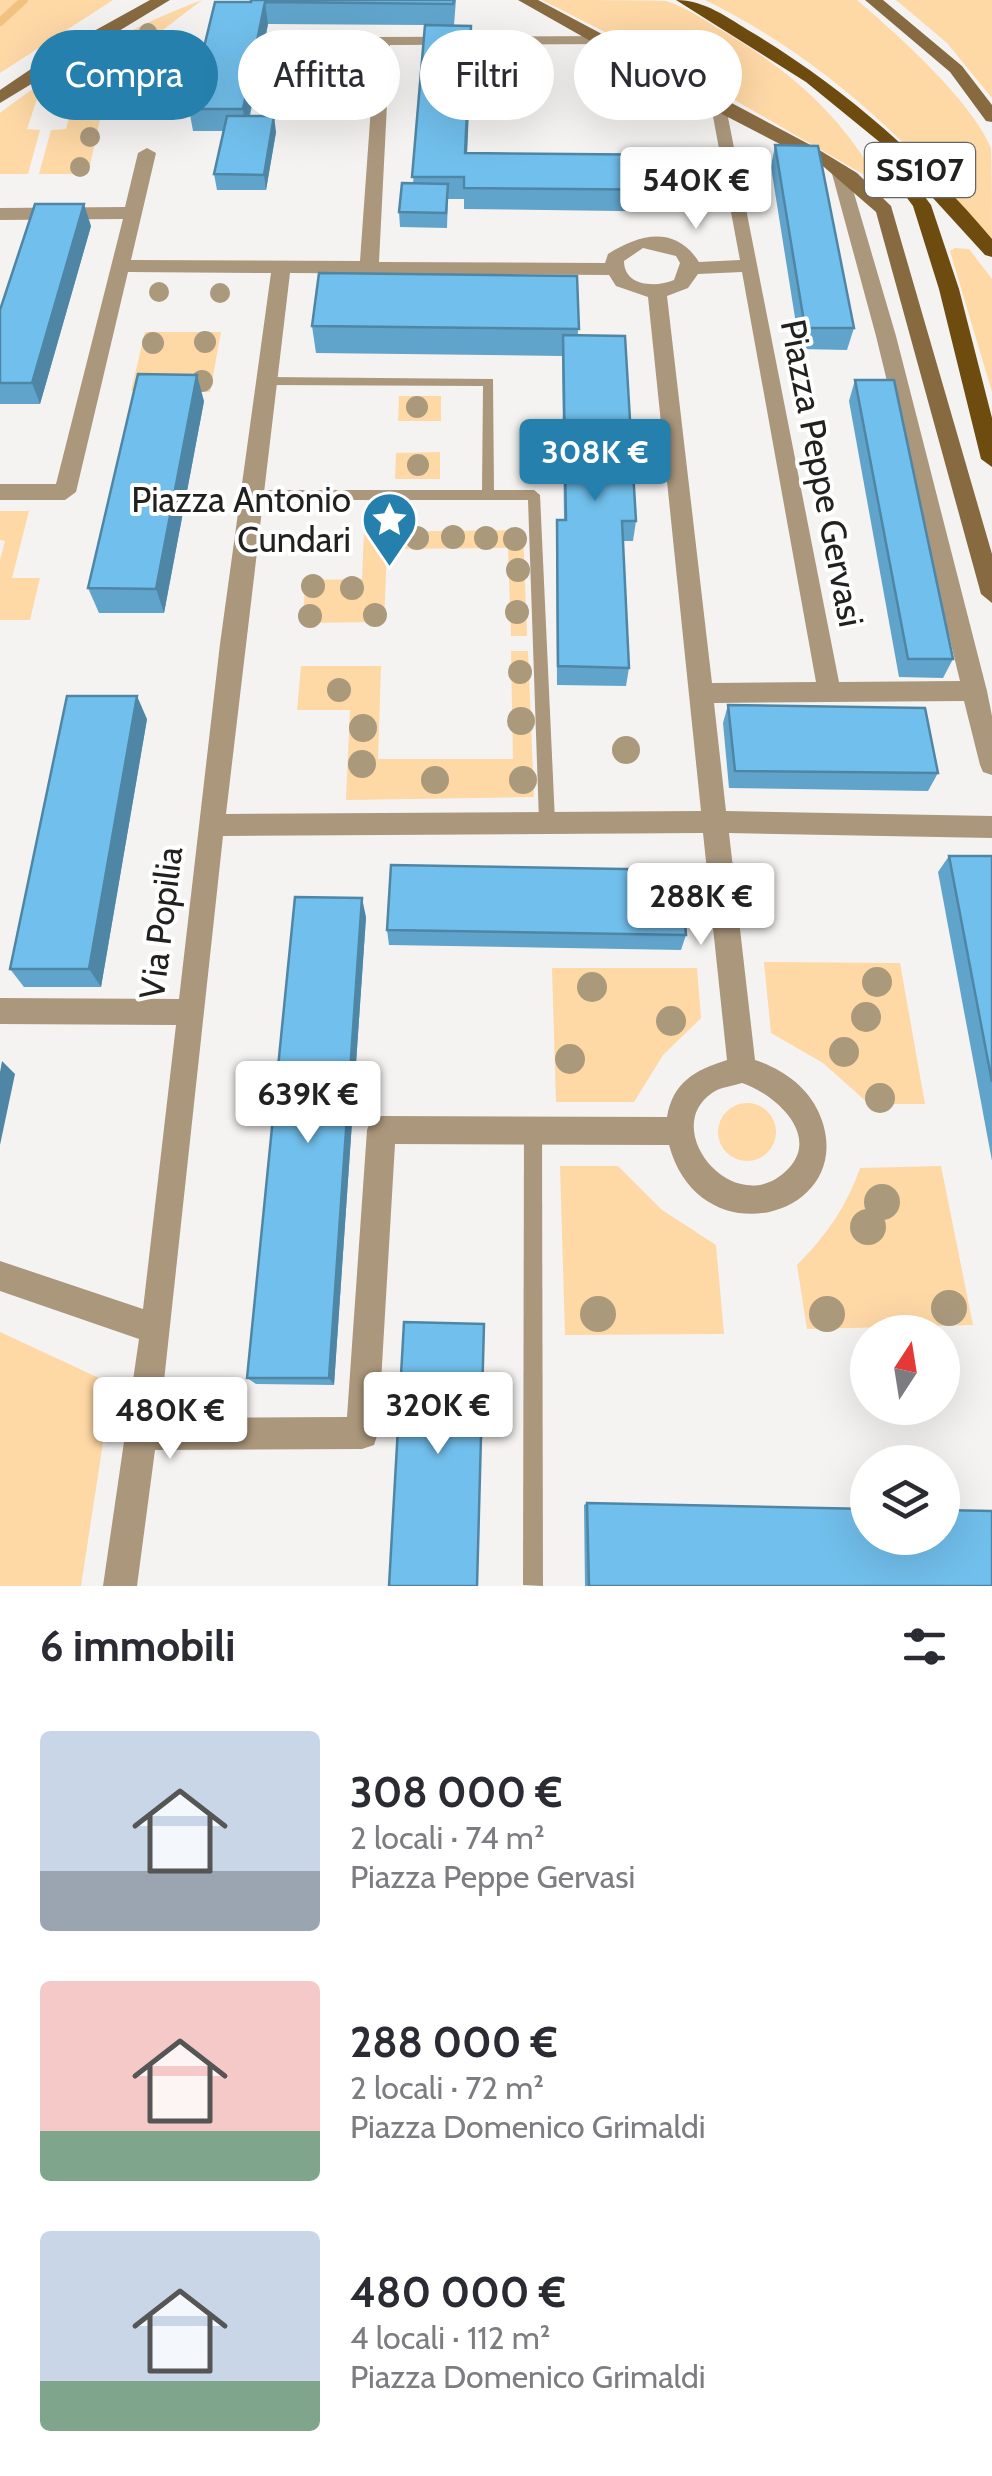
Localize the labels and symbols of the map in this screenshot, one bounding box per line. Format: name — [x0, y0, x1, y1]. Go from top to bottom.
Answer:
road number: SS107 — [865, 143, 975, 197]
pin: 540K € — [615, 147, 777, 232]
street label: Piazza Peppe Gervasi — [772, 316, 873, 630]
pin: 308K € — [514, 419, 676, 504]
place label: Piazza Antonio Cundari — [131, 478, 351, 561]
place icon: Piazza Antonio Cundari — [360, 490, 420, 569]
street label: Via Popilia — [130, 844, 191, 1002]
pin: 288K € — [620, 863, 782, 948]
pin: 639K € — [227, 1061, 389, 1146]
north arrow — [850, 1315, 960, 1425]
pin: 320K € — [357, 1372, 519, 1457]
pin: 480K € — [89, 1377, 251, 1462]

